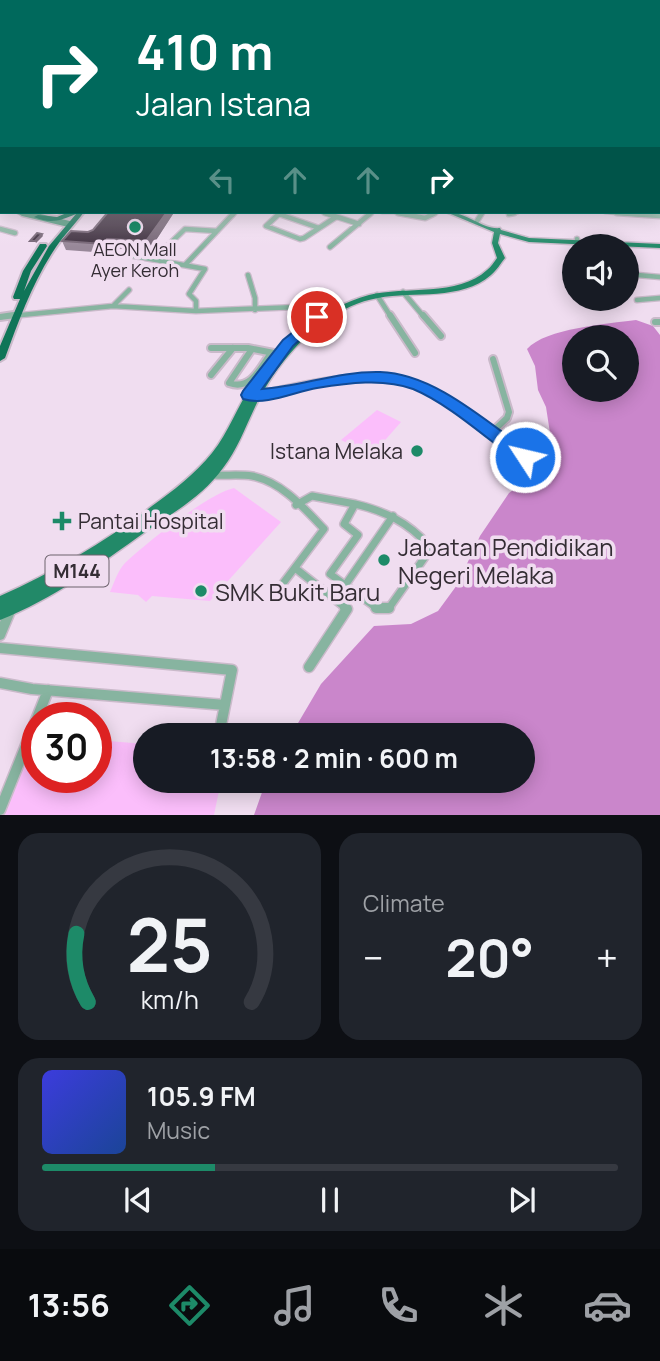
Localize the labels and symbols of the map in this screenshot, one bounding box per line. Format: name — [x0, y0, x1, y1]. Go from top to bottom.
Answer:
marker: AEON Mall Ayer Keroh — [127, 219, 143, 235]
place label: AEON Mall Ayer Keroh — [91, 237, 179, 282]
pin — [287, 287, 347, 347]
position arrow — [488, 420, 562, 494]
place label: Istana Melaka — [270, 437, 403, 465]
marker: Istana Melaka — [409, 443, 425, 459]
place label: Pantai Hospital — [78, 507, 224, 535]
marker: Pantai Hospital — [52, 511, 72, 531]
place label: Jabatan Pendidikan Negeri Melaka — [398, 530, 613, 591]
marker: Jabatan Pendidikan Negeri Melaka — [376, 552, 392, 568]
road number: M144 — [46, 556, 108, 586]
place label: SMK Bukit Baru — [215, 575, 380, 608]
marker: SMK Bukit Baru — [193, 583, 209, 599]
speed limit sign: 30 — [21, 702, 112, 793]

